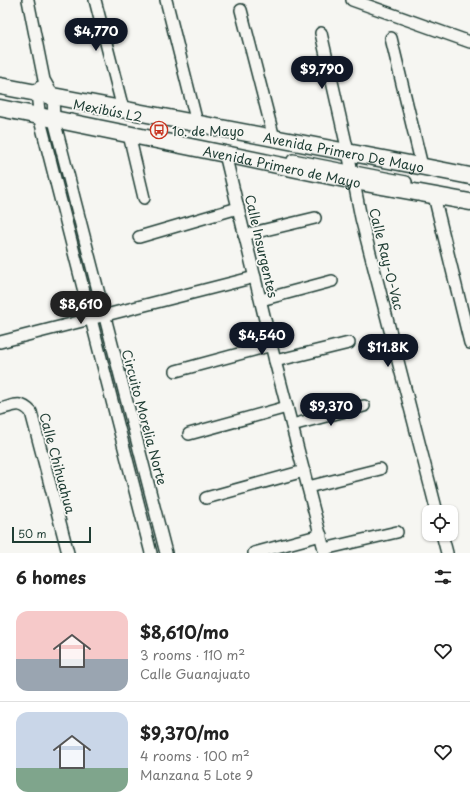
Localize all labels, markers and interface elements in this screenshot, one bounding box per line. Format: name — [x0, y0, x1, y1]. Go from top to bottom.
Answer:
pin: $4,770 — [63, 18, 129, 52]
text: $4,770 — [74, 21, 118, 40]
pin: $9,790 — [289, 56, 355, 90]
text: $9,790 — [300, 59, 344, 78]
street label: Mexibús L2 — [72, 94, 144, 126]
bus stop icon: 1o. de Mayo — [149, 120, 169, 140]
place label: 1o. de Mayo — [172, 121, 244, 140]
street label: Avenida Primero De Mayo — [262, 127, 426, 176]
street label: Avenida Primero de Mayo — [202, 140, 362, 192]
street label: Calle Insurgentes — [241, 193, 283, 299]
street label: Calle Ray-O-Vac — [365, 206, 409, 312]
pin: $8,610 — [48, 291, 114, 325]
text: $8,610 — [59, 294, 103, 313]
pin: $4,540 — [229, 322, 295, 356]
text: $4,540 — [238, 325, 286, 344]
pin: $11.8K — [355, 334, 421, 368]
text: $11.8K — [367, 337, 409, 356]
street label: Circuito Morelia Norte — [118, 347, 172, 487]
pin: $9,370 — [298, 393, 364, 427]
text: $9,370 — [309, 396, 353, 415]
street label: Calle Chihuahua — [35, 410, 81, 516]
map controls — [422, 505, 458, 541]
button: locate — [422, 505, 458, 541]
scale bar — [12, 525, 91, 544]
text: 50 m — [18, 525, 47, 542]
text: 6 homes — [16, 564, 86, 590]
icon: filters — [432, 566, 454, 588]
text: $8,610/mo — [140, 619, 229, 645]
icon: home — [48, 627, 96, 675]
icon: heart — [432, 640, 454, 662]
text: 3 rooms · 110 m² — [140, 645, 245, 664]
text: Calle Guanajuato — [140, 664, 250, 683]
text: $9,370/mo — [140, 720, 229, 746]
icon: home — [48, 728, 96, 776]
icon: heart — [432, 741, 454, 763]
text: 4 rooms · 100 m² — [140, 746, 250, 765]
text: Manzana 5 Lote 9 — [140, 765, 253, 784]

